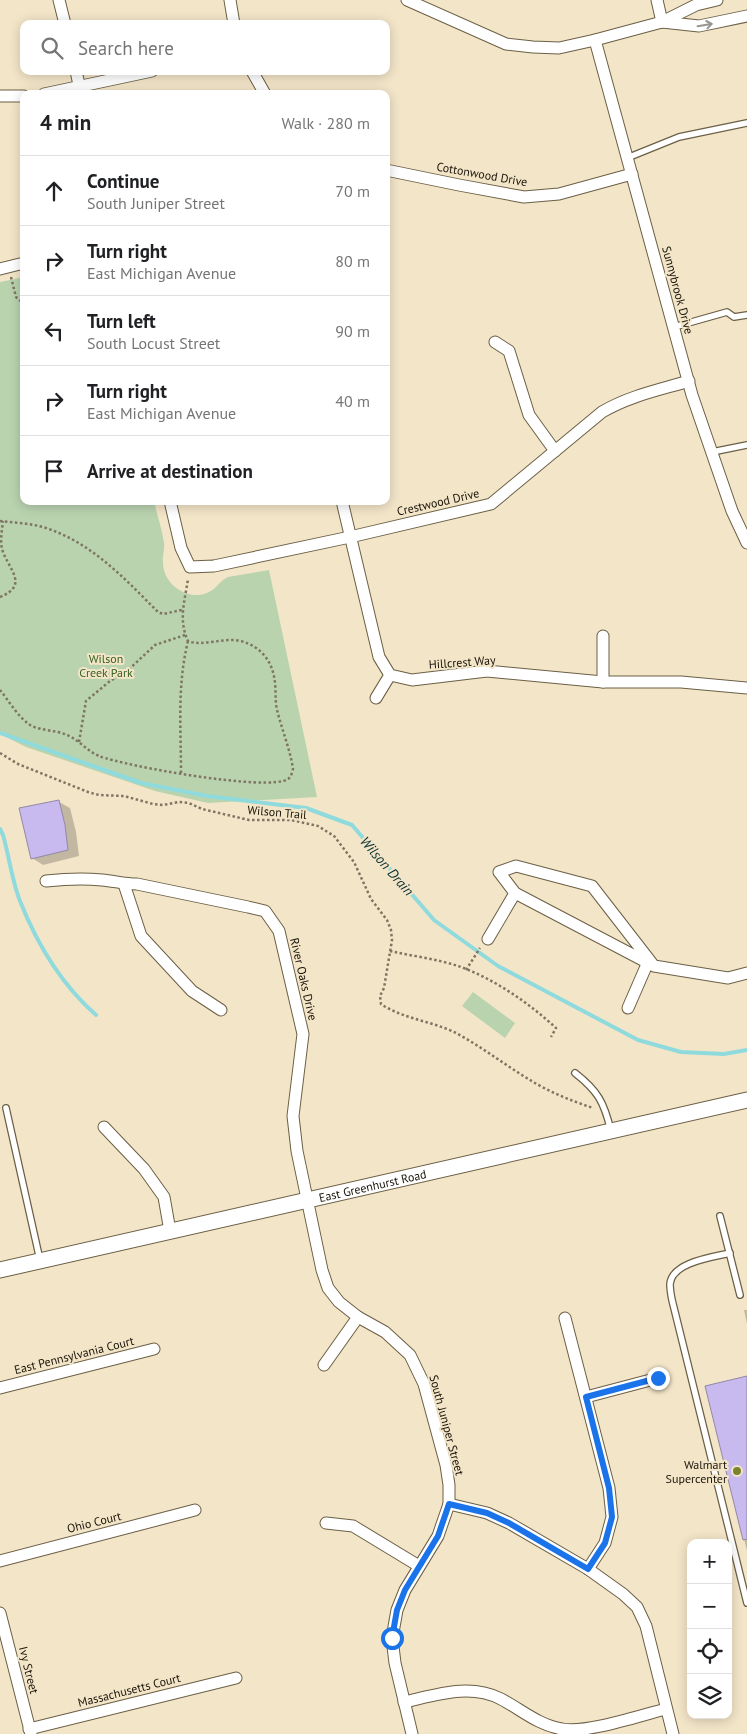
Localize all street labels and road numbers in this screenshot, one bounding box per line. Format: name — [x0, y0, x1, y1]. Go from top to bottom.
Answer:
street label: Cottonwood Drive — [435, 159, 529, 189]
street label: Sunnybrook Drive — [659, 244, 697, 336]
street label: Crestwood Drive — [395, 485, 481, 519]
street label: Hillcrest Way — [428, 652, 496, 672]
street label: Wilson Trail — [247, 802, 308, 822]
street label: River Oaks Drive — [287, 936, 321, 1022]
street label: East Greenhurst Road — [317, 1166, 428, 1205]
street label: East Pennsylvania Court — [13, 1333, 135, 1377]
street label: South Juniper Street — [426, 1373, 468, 1477]
street label: Ohio Court — [65, 1508, 123, 1536]
street label: Ivy Street — [16, 1645, 42, 1695]
street label: Massachusetts Court — [76, 1670, 182, 1710]

